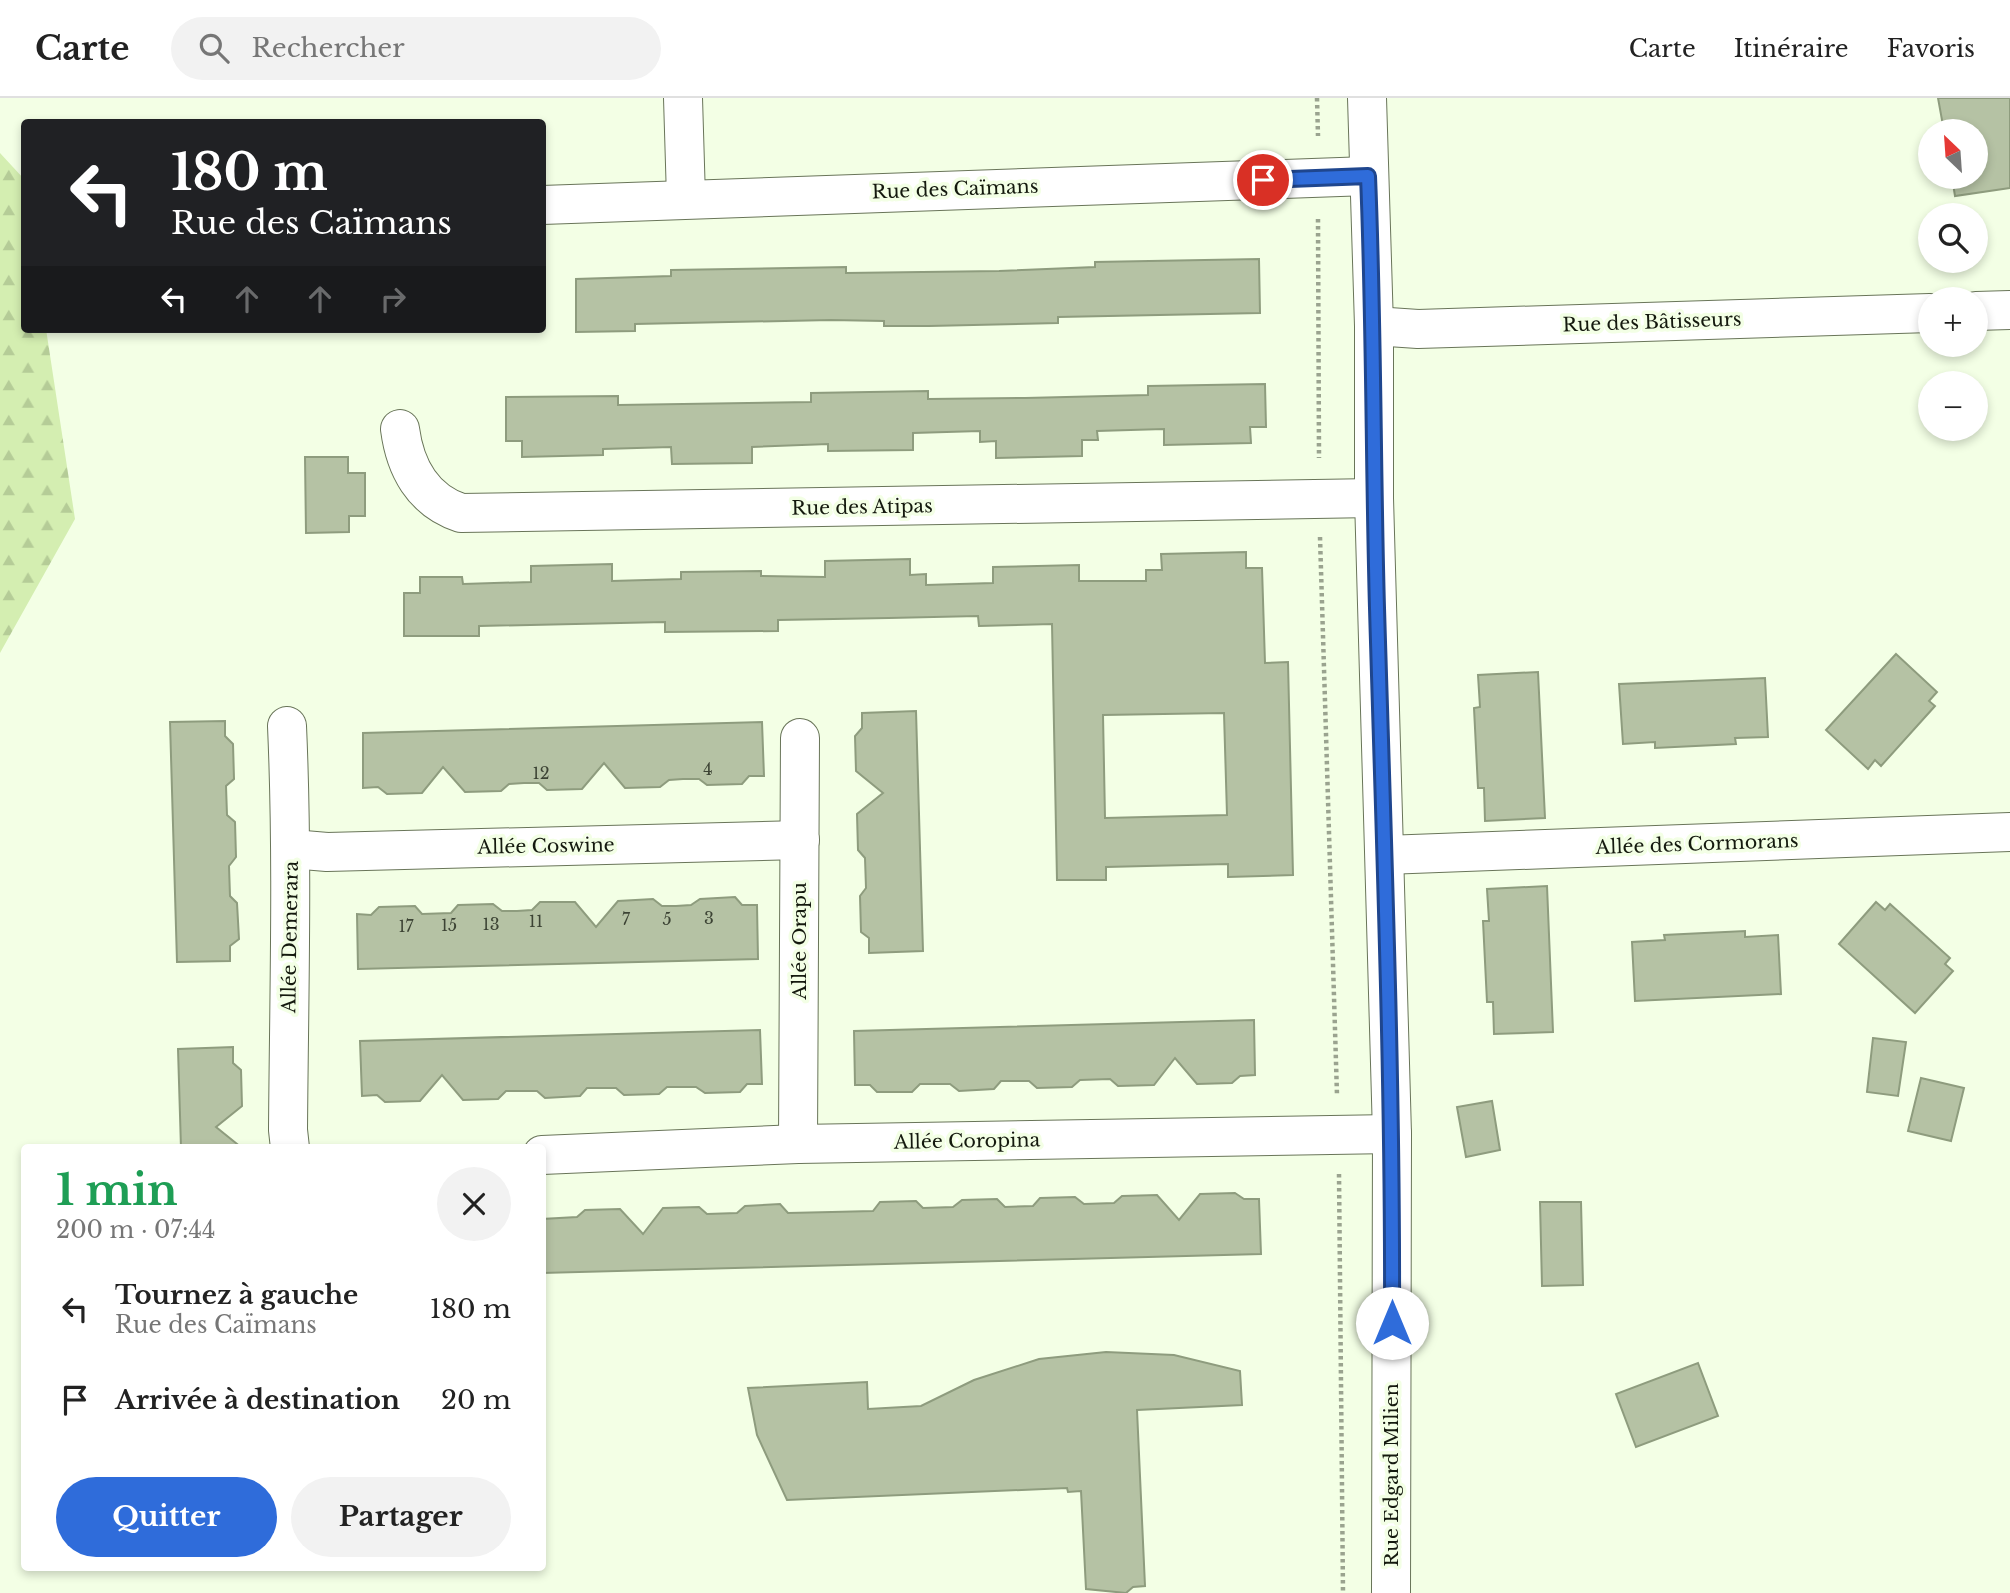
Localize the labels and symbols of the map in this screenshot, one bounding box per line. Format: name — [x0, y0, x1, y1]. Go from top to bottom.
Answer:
north arrow — [1918, 119, 1988, 189]
pin — [1233, 150, 1293, 210]
street label: Rue des Caïmans — [871, 175, 1039, 203]
street label: Rue des Bâtisseurs — [1562, 307, 1742, 337]
street label: Rue des Atipas — [791, 494, 933, 520]
house number: 4 — [703, 759, 713, 779]
house number: 12 — [533, 763, 550, 783]
street label: Allée des Cormorans — [1594, 829, 1799, 859]
street label: Allée Coswine — [476, 833, 615, 859]
street label: Allée Demerara — [277, 860, 303, 1014]
street label: Allée Orapu — [788, 882, 811, 1001]
house number: 3 — [704, 908, 714, 928]
house number: 7 — [622, 909, 631, 929]
house number: 5 — [662, 909, 672, 929]
house number: 11 — [529, 911, 543, 931]
house number: 13 — [483, 914, 500, 934]
house number: 15 — [441, 915, 457, 935]
house number: 17 — [398, 916, 415, 936]
street label: Allée Coropina — [893, 1128, 1041, 1154]
position arrow — [1355, 1286, 1429, 1360]
street label: Rue Edgard Milien — [1380, 1383, 1403, 1567]

